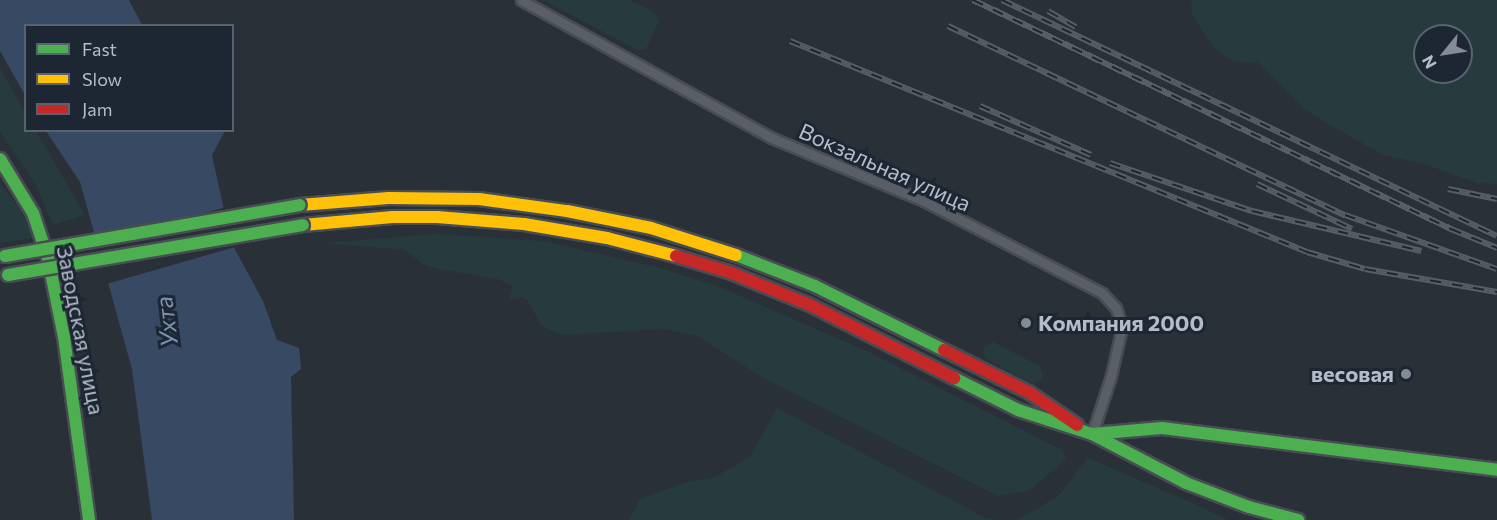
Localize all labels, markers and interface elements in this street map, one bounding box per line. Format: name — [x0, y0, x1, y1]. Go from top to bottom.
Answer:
legend — [24, 24, 234, 132]
north arrow — [1413, 24, 1473, 84]
text: Fast — [82, 38, 117, 60]
text: N — [1417, 52, 1440, 72]
text: Slow — [82, 68, 122, 90]
text: Jam — [82, 98, 112, 120]
street label: Вокзальная улица — [795, 117, 975, 217]
street label: Заводская улица — [52, 243, 110, 417]
water label: Ухта — [149, 295, 183, 349]
place label: Компания 2000 — [1038, 310, 1204, 336]
marker: Компания 2000 — [1019, 316, 1033, 330]
place label: весовая — [1311, 361, 1394, 387]
marker: весовая — [1399, 367, 1413, 381]

